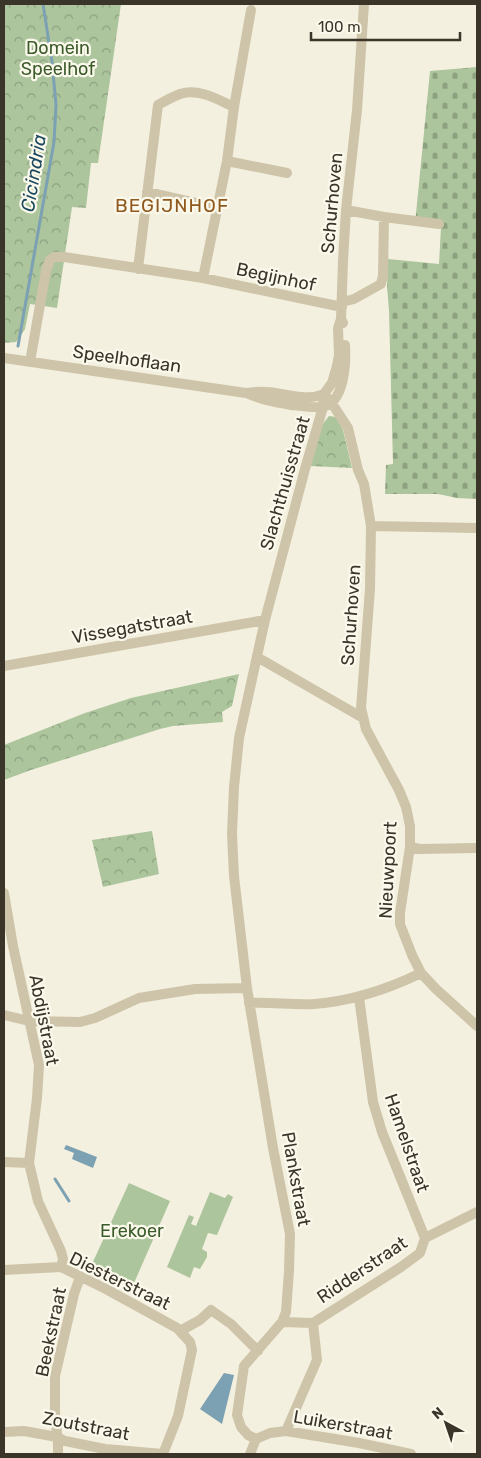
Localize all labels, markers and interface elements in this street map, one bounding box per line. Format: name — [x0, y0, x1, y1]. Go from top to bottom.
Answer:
scale bar — [311, 10, 460, 42]
text: 100 m — [318, 18, 360, 36]
park label: Domein Speelhof — [21, 37, 95, 80]
water label: Cicindria — [16, 133, 51, 213]
street label: Schurhoven — [317, 152, 347, 254]
district label: BEGIJNHOF — [115, 194, 229, 217]
street label: Begijnhof — [234, 258, 318, 296]
street label: Speelhoflaan — [71, 341, 183, 377]
street label: Slachthuisstraat — [255, 413, 315, 553]
street label: Schurhoven — [336, 564, 366, 666]
street label: Vissegatstraat — [70, 606, 194, 648]
street label: Nieuwpoort — [374, 821, 402, 919]
street label: Abdijstraat — [24, 973, 64, 1067]
street label: Hamelstraat — [380, 1091, 434, 1195]
street label: Plankstraat — [277, 1130, 315, 1228]
park label: Erekoer — [100, 1220, 164, 1242]
street label: Ridderstraat — [313, 1232, 411, 1308]
street label: Diesterstraat — [66, 1247, 174, 1315]
street label: Beekstraat — [31, 1285, 71, 1379]
north arrow — [421, 1398, 471, 1448]
text: N — [429, 1404, 447, 1423]
street label: Luikerstraat — [292, 1405, 394, 1445]
street label: Zoutstraat — [40, 1407, 132, 1445]

